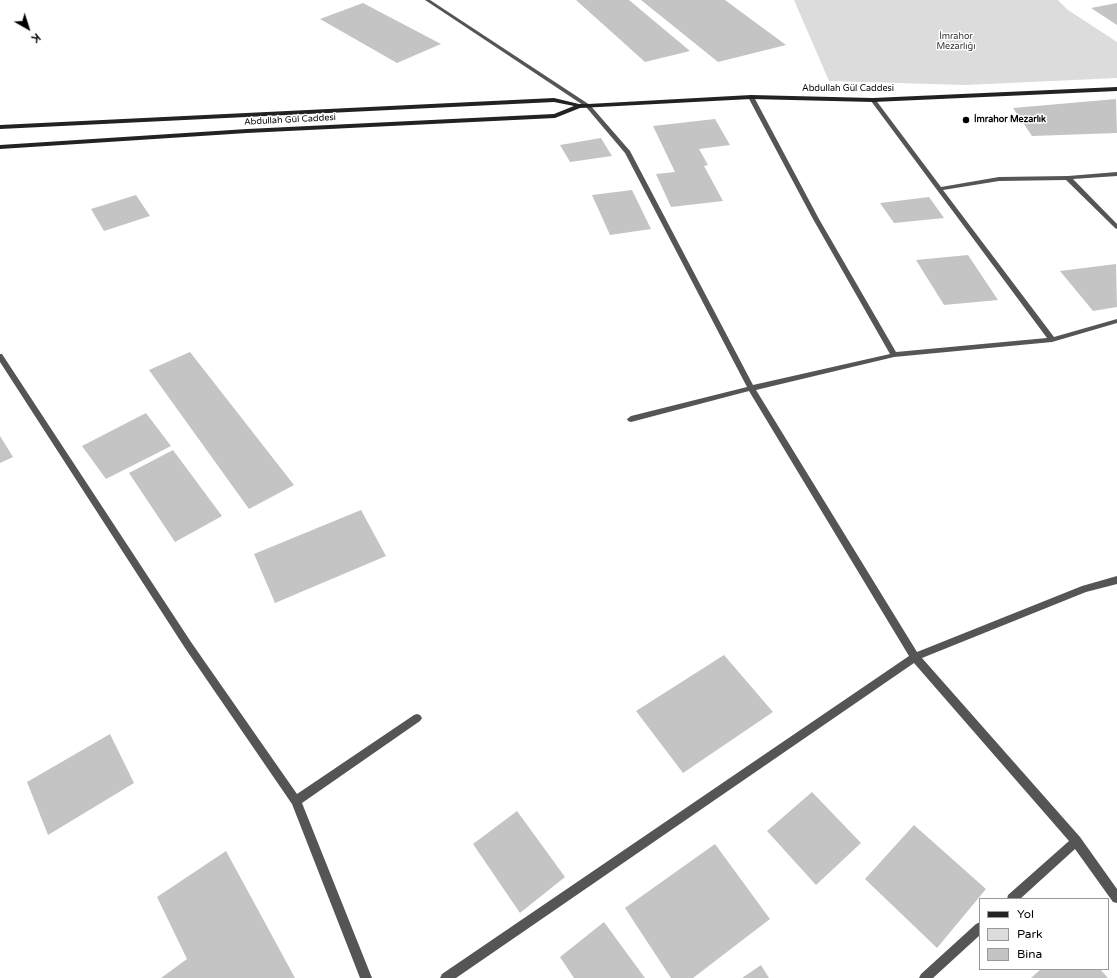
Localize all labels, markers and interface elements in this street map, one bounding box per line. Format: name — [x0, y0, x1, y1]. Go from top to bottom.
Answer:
north arrow — [8, 8, 48, 48]
text: K — [29, 30, 43, 45]
park label: İmrahor Mezarlığı — [936, 32, 976, 53]
street label: Abdullah Gül Caddesi — [802, 84, 894, 94]
street label: Abdullah Gül Caddesi — [244, 112, 336, 128]
marker: İmrahor Mezarlık — [961, 115, 971, 125]
place label: İmrahor Mezarlık — [974, 115, 1046, 125]
legend — [979, 898, 1109, 970]
text: Yol — [1017, 907, 1034, 921]
text: Park — [1017, 927, 1043, 941]
text: Bina — [1017, 947, 1042, 961]

